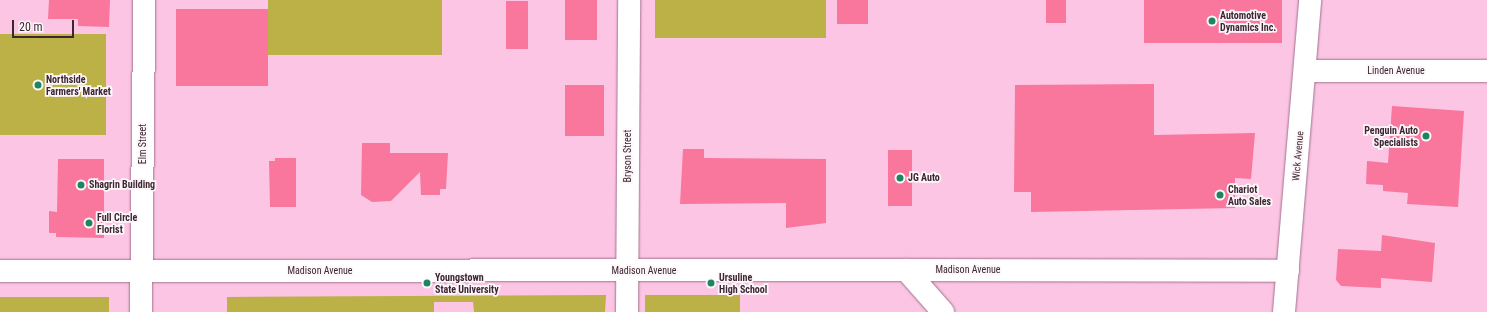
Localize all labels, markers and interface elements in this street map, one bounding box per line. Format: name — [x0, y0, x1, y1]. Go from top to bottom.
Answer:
place label: Automotive Dynamics Inc. — [1220, 9, 1276, 32]
scale bar — [14, 12, 76, 38]
marker: Automotive Dynamics Inc. — [1207, 16, 1217, 26]
text: 20 m — [19, 20, 43, 34]
street label: Linden Avenue — [1367, 65, 1425, 77]
place label: Northside Farmers' Market — [46, 73, 111, 96]
marker: Northside Farmers' Market — [33, 80, 43, 90]
street label: Elm Street — [137, 124, 149, 164]
place label: Penguin Auto Specialists — [1364, 124, 1418, 148]
street label: Bryson Street — [622, 130, 634, 182]
street label: Wick Avenue — [1290, 131, 1306, 181]
marker: Penguin Auto Specialists — [1421, 131, 1431, 141]
place label: JG Auto — [908, 172, 940, 184]
marker: JG Auto — [895, 173, 905, 183]
place label: Shagrin Building — [89, 179, 155, 191]
marker: Shagrin Building — [76, 180, 86, 190]
place label: Chariot Auto Sales — [1228, 183, 1271, 206]
marker: Chariot Auto Sales — [1215, 190, 1225, 200]
place label: Full Circle Florist — [97, 211, 137, 234]
marker: Full Circle Florist — [84, 218, 94, 228]
street label: Madison Avenue — [935, 264, 1001, 276]
street label: Madison Avenue — [287, 265, 353, 277]
street label: Madison Avenue — [611, 265, 677, 277]
place label: Youngstown State University — [435, 271, 499, 294]
place label: Ursuline High School — [719, 271, 767, 294]
marker: Youngstown State University — [422, 278, 432, 288]
marker: Ursuline High School — [706, 278, 716, 288]

